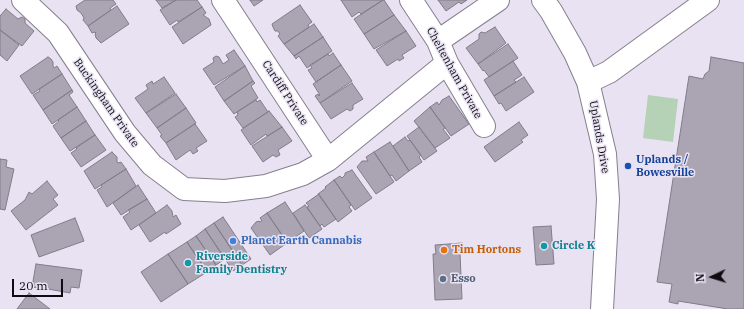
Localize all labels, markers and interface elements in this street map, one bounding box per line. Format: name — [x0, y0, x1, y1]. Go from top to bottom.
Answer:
street label: Cheltenham Private — [423, 25, 485, 121]
street label: Buckingham Private — [70, 56, 142, 150]
street label: Cardiff Private — [259, 58, 311, 128]
street label: Uplands Drive — [586, 100, 612, 174]
place label: Uplands / Bowesville — [636, 153, 694, 179]
marker: Uplands / Bowesville — [623, 161, 633, 171]
place label: Planet Earth Cannabis — [241, 234, 362, 248]
marker: Planet Earth Cannabis — [228, 236, 238, 246]
place label: Circle K — [552, 239, 595, 253]
marker: Circle K — [539, 241, 549, 251]
place label: Tim Hortons — [452, 243, 521, 257]
marker: Tim Hortons — [439, 245, 449, 255]
place label: Riverside Family Dentistry — [196, 250, 287, 276]
north arrow — [692, 257, 732, 297]
marker: Riverside Family Dentistry — [183, 258, 193, 268]
scale bar — [14, 271, 65, 297]
place label: Esso — [451, 272, 476, 286]
text: N — [693, 273, 707, 283]
marker: Esso — [438, 274, 448, 284]
text: 20 m — [19, 278, 48, 293]

